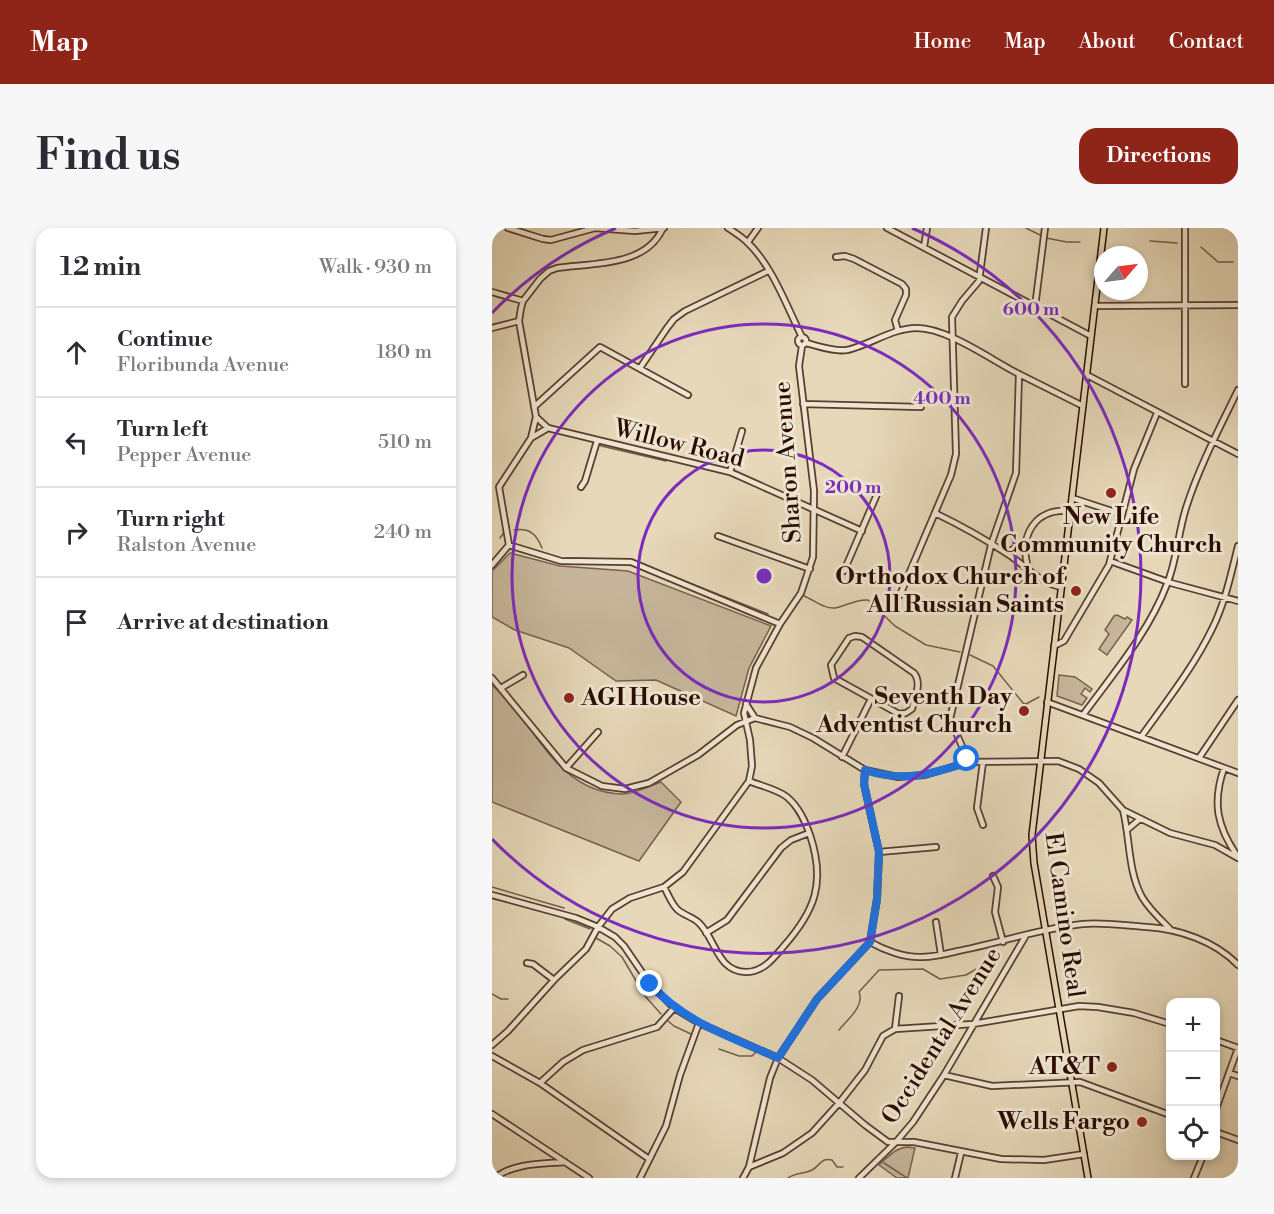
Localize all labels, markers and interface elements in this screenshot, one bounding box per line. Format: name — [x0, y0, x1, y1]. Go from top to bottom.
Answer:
text: Map — [30, 25, 89, 60]
text: Home — [914, 29, 971, 55]
text: Map — [1004, 29, 1046, 55]
text: About — [1079, 29, 1136, 55]
text: Contact — [1169, 29, 1244, 55]
button: Directions — [1079, 128, 1238, 184]
text: Find us — [36, 130, 180, 183]
north arrow — [1094, 246, 1148, 300]
text: 12 min — [60, 251, 141, 283]
text: Walk · 930 m — [319, 255, 432, 280]
text: 600 m — [1003, 298, 1060, 321]
text: Continue — [117, 326, 213, 353]
icon: ahead — [60, 336, 93, 369]
text: 180 m — [377, 340, 432, 365]
text: Floribunda Avenue — [117, 353, 289, 378]
street label: Sharon Avenue — [767, 380, 809, 544]
text: 400 m — [913, 387, 971, 410]
street label: Willow Road — [610, 413, 748, 475]
text: Turn left — [117, 416, 208, 443]
icon: left — [60, 426, 93, 459]
text: 510 m — [378, 430, 432, 455]
text: Pepper Avenue — [117, 443, 251, 468]
text: 200 m — [825, 476, 882, 499]
marker: New Life Community Church — [1104, 486, 1118, 500]
place label: New Life Community Church — [1000, 502, 1222, 560]
text: Turn right — [117, 506, 225, 533]
icon: right — [60, 516, 93, 549]
text: 240 m — [374, 520, 432, 545]
text: Ralston Avenue — [117, 533, 256, 558]
place label: Orthodox Church of All Russian Saints — [835, 562, 1067, 620]
centre of rings — [754, 566, 774, 586]
marker: Orthodox Church of All Russian Saints — [1069, 584, 1083, 598]
icon: arrive — [60, 606, 93, 639]
text: Arrive at destination — [117, 609, 329, 636]
place label: Seventh Day Adventist Church — [815, 682, 1013, 740]
place label: AGI House — [580, 683, 701, 713]
marker: AGI House — [562, 691, 576, 705]
marker: Seventh Day Adventist Church — [1017, 704, 1031, 718]
route start — [953, 745, 979, 771]
street label: El Camino Real — [1038, 830, 1090, 1000]
street label: Occidental Avenue — [875, 942, 1009, 1130]
route end — [636, 970, 662, 996]
map controls — [1166, 998, 1220, 1160]
button: + — [1166, 998, 1220, 1052]
place label: AT&T — [1028, 1052, 1101, 1082]
button: − — [1166, 1052, 1220, 1106]
marker: AT&T — [1105, 1060, 1119, 1074]
button: locate — [1166, 1106, 1220, 1160]
place label: Wells Fargo — [996, 1107, 1130, 1137]
marker: Wells Fargo — [1135, 1115, 1149, 1129]

